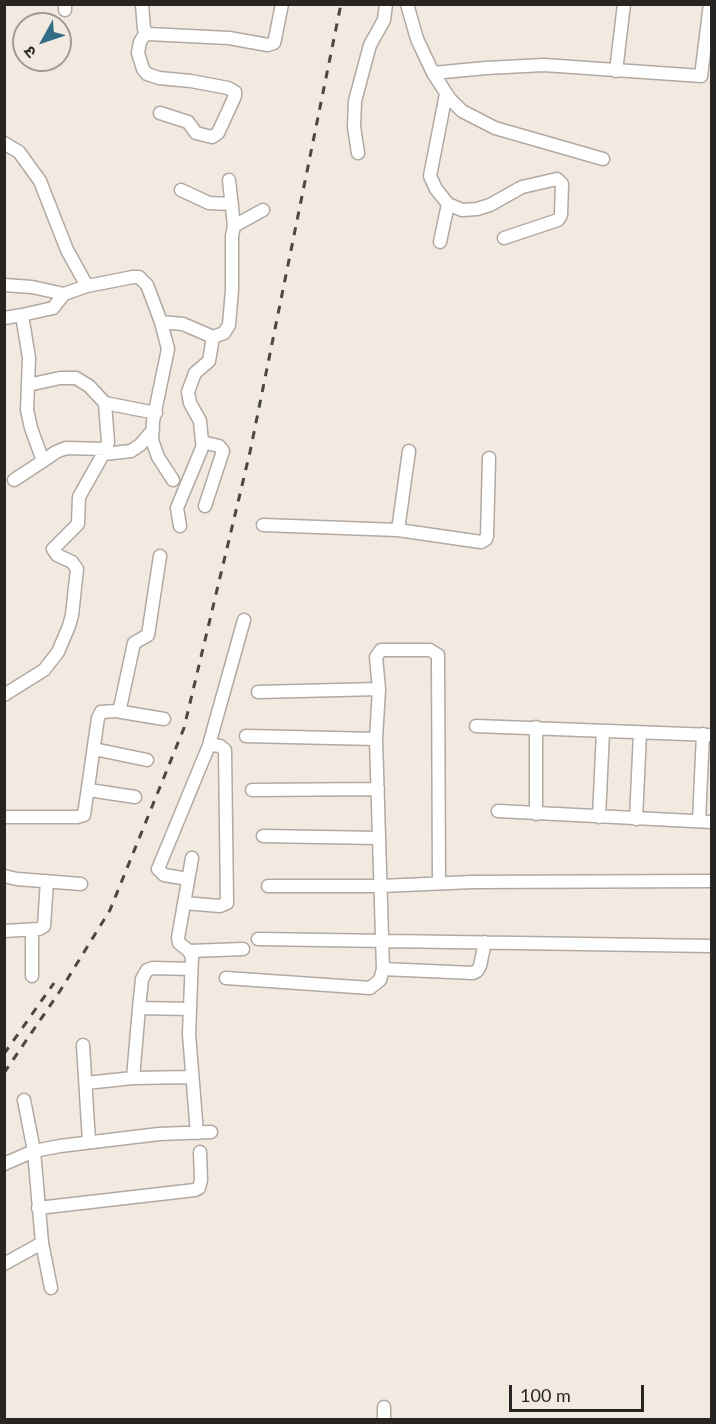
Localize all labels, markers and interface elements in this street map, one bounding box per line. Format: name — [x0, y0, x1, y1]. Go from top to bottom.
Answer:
north arrow — [12, 12, 72, 72]
text: उ — [19, 43, 40, 62]
scale bar — [512, 1373, 647, 1411]
text: 100 m — [520, 1384, 571, 1406]

